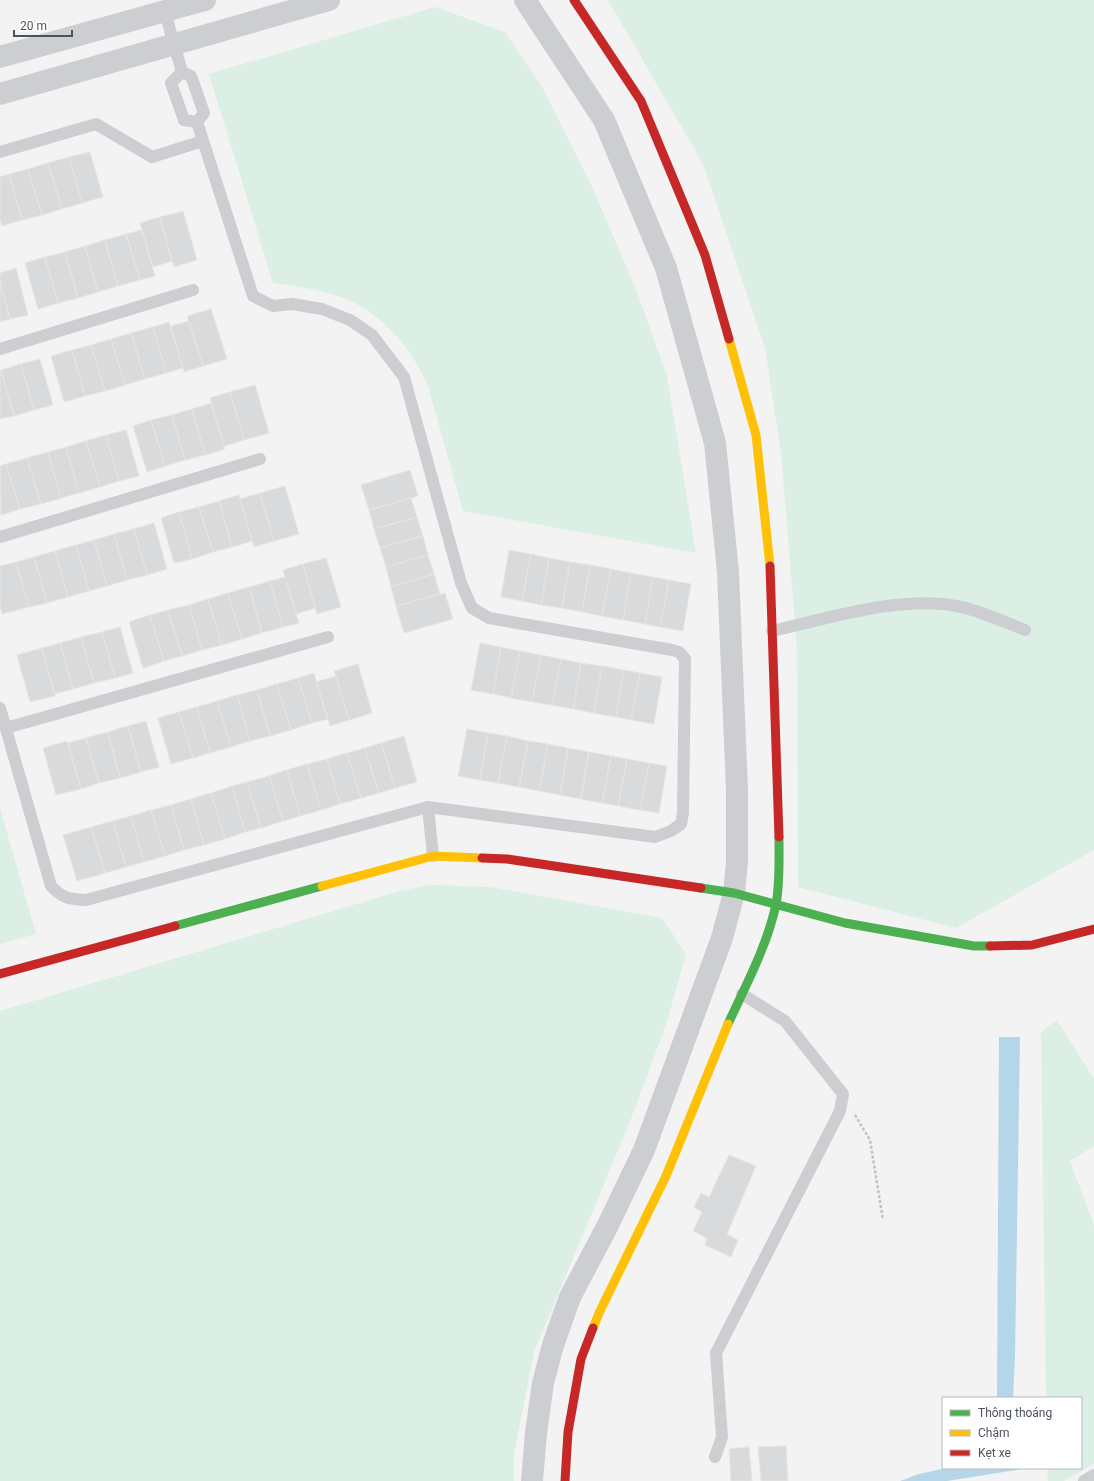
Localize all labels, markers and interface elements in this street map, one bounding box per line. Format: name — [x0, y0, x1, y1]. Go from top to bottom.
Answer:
scale bar — [14, 12, 72, 38]
text: 20 m — [20, 19, 47, 33]
legend — [942, 1397, 1082, 1469]
text: Thông thoáng — [978, 1406, 1052, 1420]
text: Chậm — [978, 1426, 1009, 1440]
text: Kẹt xe — [978, 1446, 1011, 1460]

